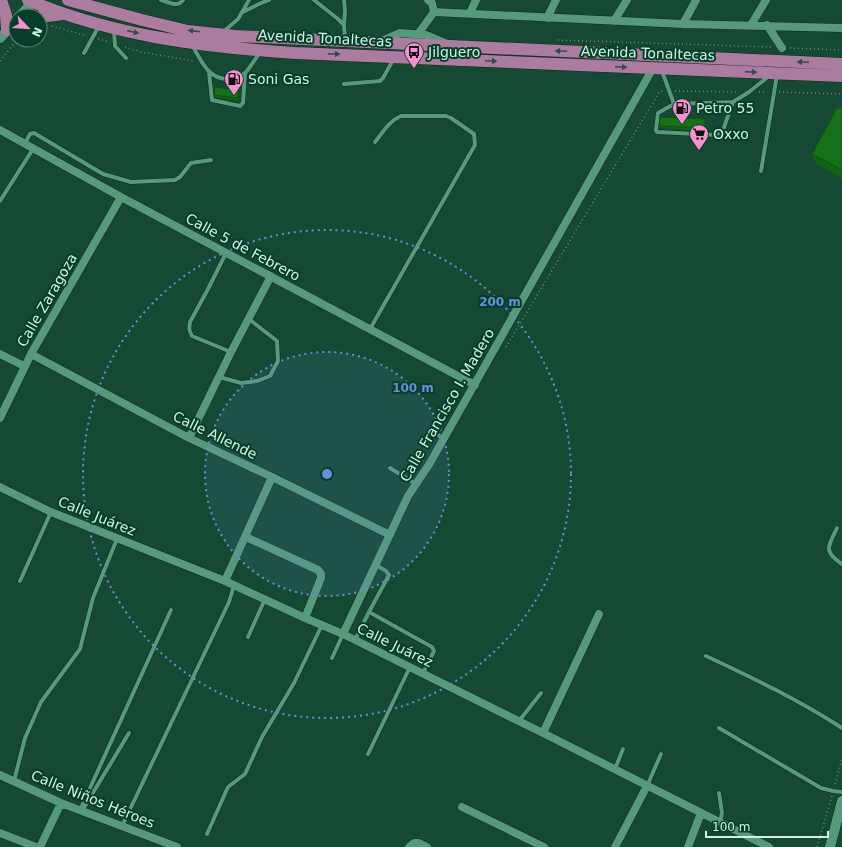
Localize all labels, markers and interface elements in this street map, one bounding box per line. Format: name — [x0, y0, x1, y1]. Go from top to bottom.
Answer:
north arrow — [8, 8, 48, 48]
text: N — [29, 25, 44, 39]
street label: Avenida Tonaltecas — [258, 27, 392, 49]
one-way arrow — [188, 28, 200, 34]
one-way arrow — [126, 30, 139, 36]
bus stop icon: Jilguero — [403, 41, 425, 69]
street label: Avenida Tonaltecas — [581, 43, 715, 63]
place label: Jilguero — [427, 44, 480, 60]
one-way arrow — [555, 47, 567, 54]
one-way arrow — [328, 51, 340, 58]
one-way arrow — [485, 58, 498, 64]
one-way arrow — [796, 59, 809, 65]
one-way arrow — [615, 63, 627, 70]
fuel station icon: Soni Gas — [223, 68, 245, 96]
one-way arrow — [745, 68, 757, 75]
place label: Soni Gas — [248, 71, 309, 87]
fuel station icon: Petro 55 — [671, 97, 693, 125]
place label: Petro 55 — [696, 100, 754, 116]
supermarket icon: Oxxo — [688, 123, 710, 151]
place label: Oxxo — [713, 126, 749, 142]
street label: Calle 5 de Febrero — [183, 210, 303, 284]
street label: Calle Zaragoza — [14, 250, 80, 350]
text: 200 m — [479, 295, 521, 309]
street label: Calle Francisco I. Madero — [397, 326, 497, 484]
text: 100 m — [392, 381, 434, 395]
street label: Calle Allende — [170, 408, 260, 462]
centre of rings — [320, 467, 334, 481]
street label: Calle Juárez — [56, 493, 138, 539]
street label: Calle Juárez — [355, 620, 435, 670]
street label: Calle Niños Héroes — [29, 767, 157, 831]
scale bar — [706, 813, 828, 839]
text: 100 m — [712, 820, 750, 834]

